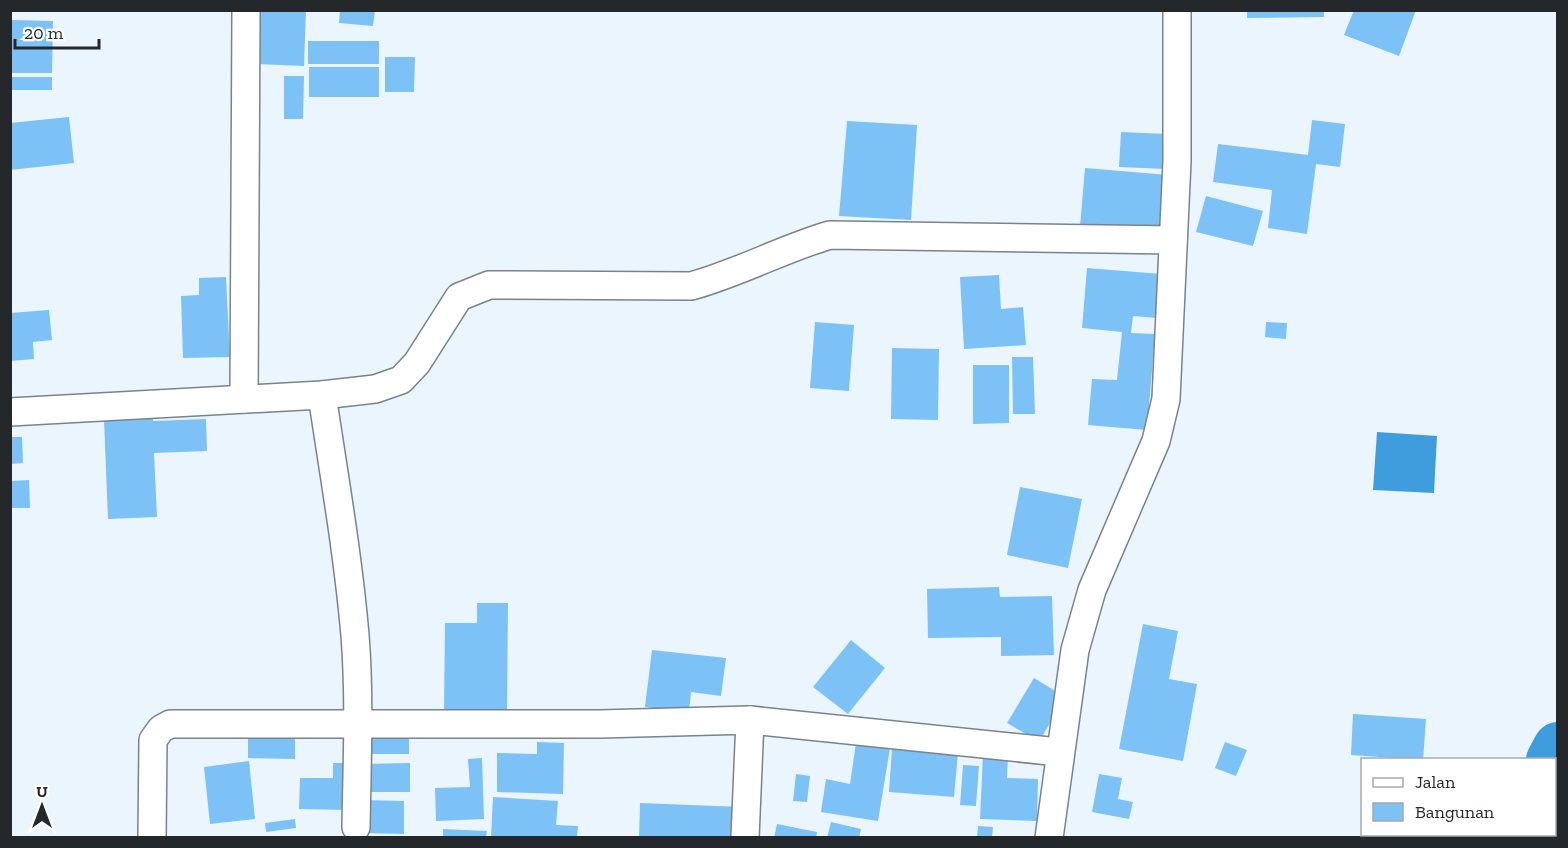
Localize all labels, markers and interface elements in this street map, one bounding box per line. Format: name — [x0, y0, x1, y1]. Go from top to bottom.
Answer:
scale bar — [15, 12, 99, 50]
text: 20 m — [24, 22, 64, 44]
legend — [1361, 758, 1556, 836]
text: Jalan — [1415, 771, 1456, 793]
north arrow — [12, 776, 72, 836]
text: U — [36, 782, 48, 801]
text: Bangunan — [1415, 801, 1495, 823]

